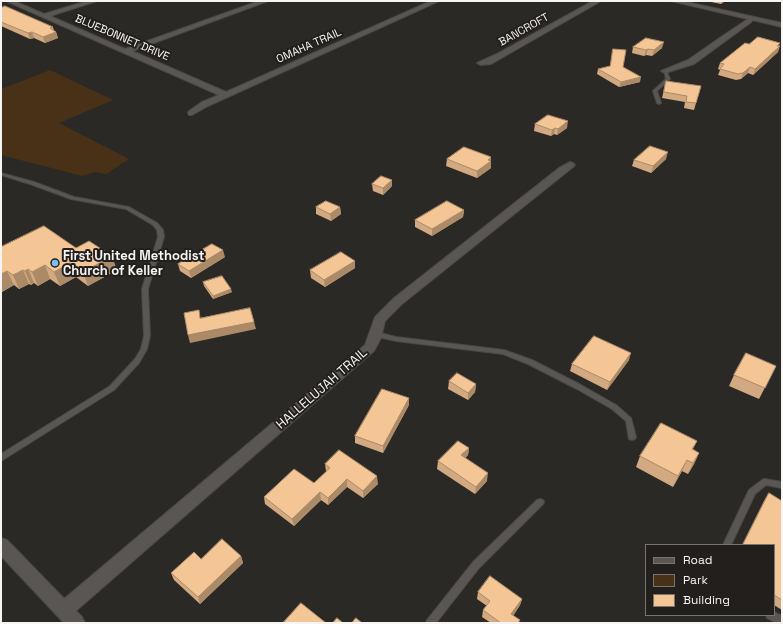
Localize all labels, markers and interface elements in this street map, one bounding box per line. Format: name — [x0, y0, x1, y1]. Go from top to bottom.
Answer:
street label: BANCROFT — [497, 11, 551, 49]
street label: BLUEBONNET DRIVE — [73, 12, 171, 64]
street label: OMAHA TRAIL — [274, 26, 344, 66]
place label: First United Methodist Church of Keller — [63, 248, 204, 279]
marker: First United Methodist Church of Keller — [50, 258, 60, 268]
street label: HALLELUJAH TRAIL — [273, 345, 371, 433]
legend — [645, 544, 775, 616]
text: Road — [683, 552, 712, 568]
text: Park — [683, 572, 708, 588]
text: Building — [683, 592, 730, 608]

